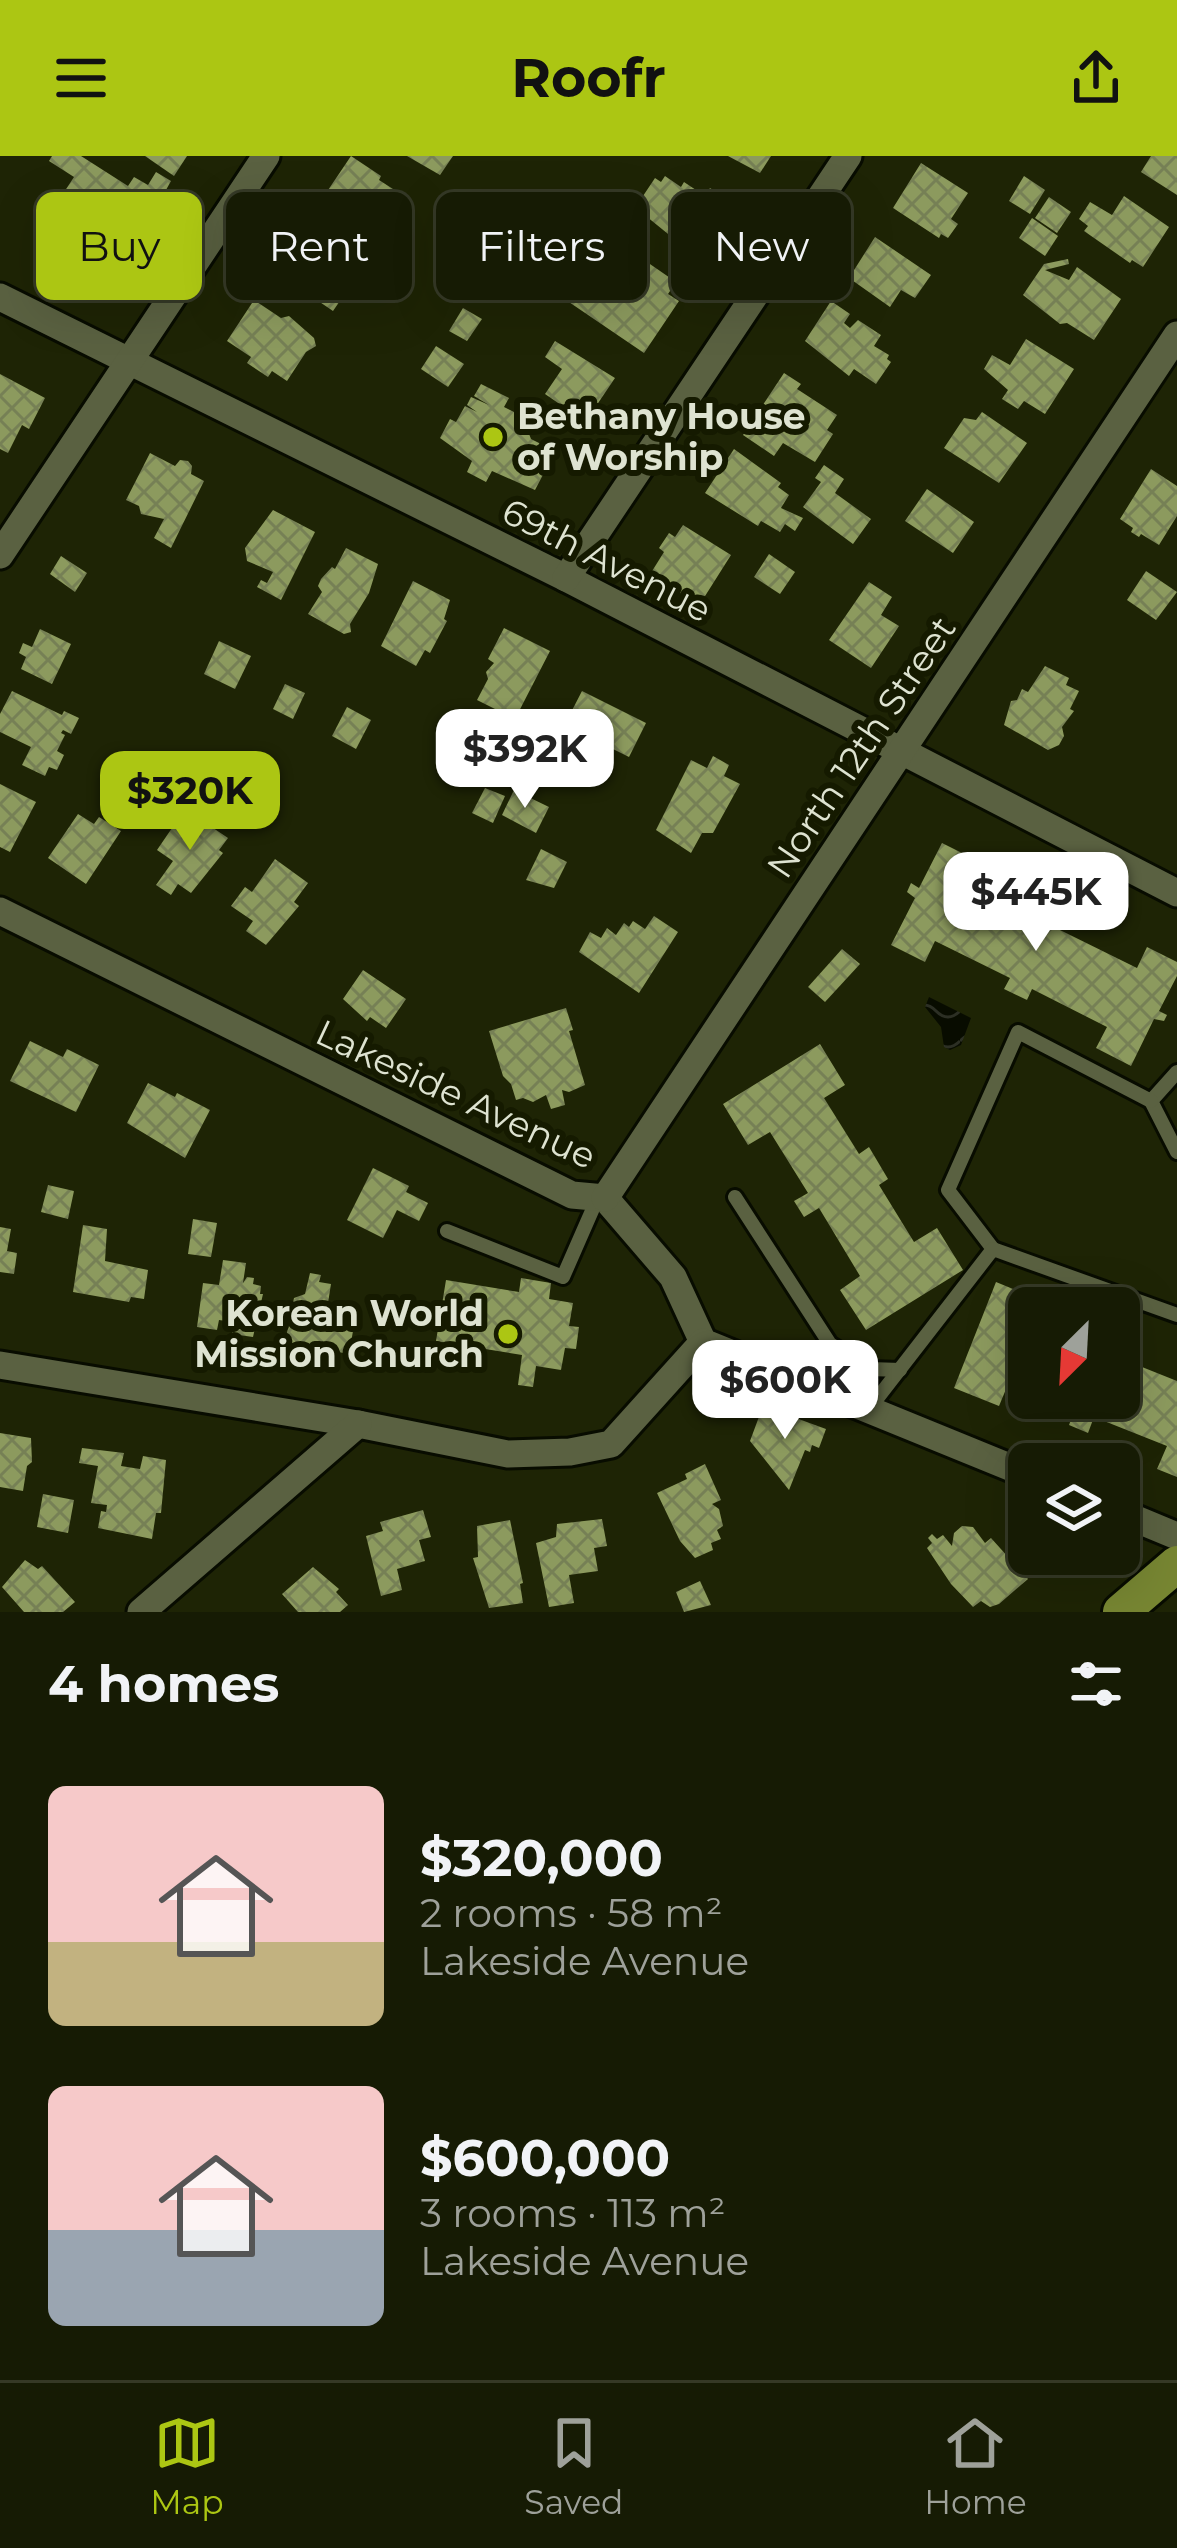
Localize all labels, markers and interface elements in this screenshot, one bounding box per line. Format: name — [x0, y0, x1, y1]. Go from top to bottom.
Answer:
icon: menu — [48, 45, 114, 111]
text: Roofr — [511, 45, 666, 111]
icon: share — [1063, 45, 1129, 111]
chip: Buy — [36, 192, 202, 300]
chip: Rent — [226, 192, 412, 300]
chip: Filters — [436, 192, 647, 300]
chip: New — [671, 192, 851, 300]
place label: Bethany House of Worship — [517, 394, 806, 479]
marker: Bethany House of Worship — [480, 424, 506, 450]
street label: 69th Avenue — [495, 489, 719, 631]
street label: North 12th Street — [757, 608, 965, 886]
pin: $392K — [441, 709, 609, 811]
text: $392K — [463, 724, 587, 772]
pin: $320K — [106, 751, 274, 853]
text: $320K — [127, 766, 253, 814]
pin: $445K — [952, 852, 1120, 954]
text: $445K — [970, 867, 1102, 915]
street label: Lakeside Avenue — [309, 1010, 603, 1178]
north arrow — [1008, 1287, 1140, 1419]
map controls — [1008, 1287, 1140, 1575]
place label: Korean World Mission Church — [194, 1291, 484, 1376]
marker: Korean World Mission Church — [495, 1321, 521, 1347]
pin: $600K — [701, 1340, 869, 1442]
text: $600K — [719, 1355, 851, 1403]
button: layers — [1008, 1443, 1140, 1575]
icon: filters — [1063, 1651, 1129, 1717]
text: 4 homes — [48, 1653, 279, 1715]
text: $320,000 — [420, 1827, 663, 1889]
icon: home — [144, 1834, 288, 1978]
text: 2 rooms · 58 m² — [420, 1889, 722, 1937]
text: Lakeside Avenue — [420, 1937, 749, 1985]
text: $600,000 — [420, 2127, 670, 2189]
icon: home — [144, 2134, 288, 2278]
text: 3 rooms · 113 m² — [420, 2189, 725, 2237]
text: Lakeside Avenue — [420, 2237, 749, 2285]
tab: Map — [150, 2410, 224, 2522]
tab: Saved — [524, 2410, 624, 2522]
tab: Home — [924, 2410, 1027, 2522]

